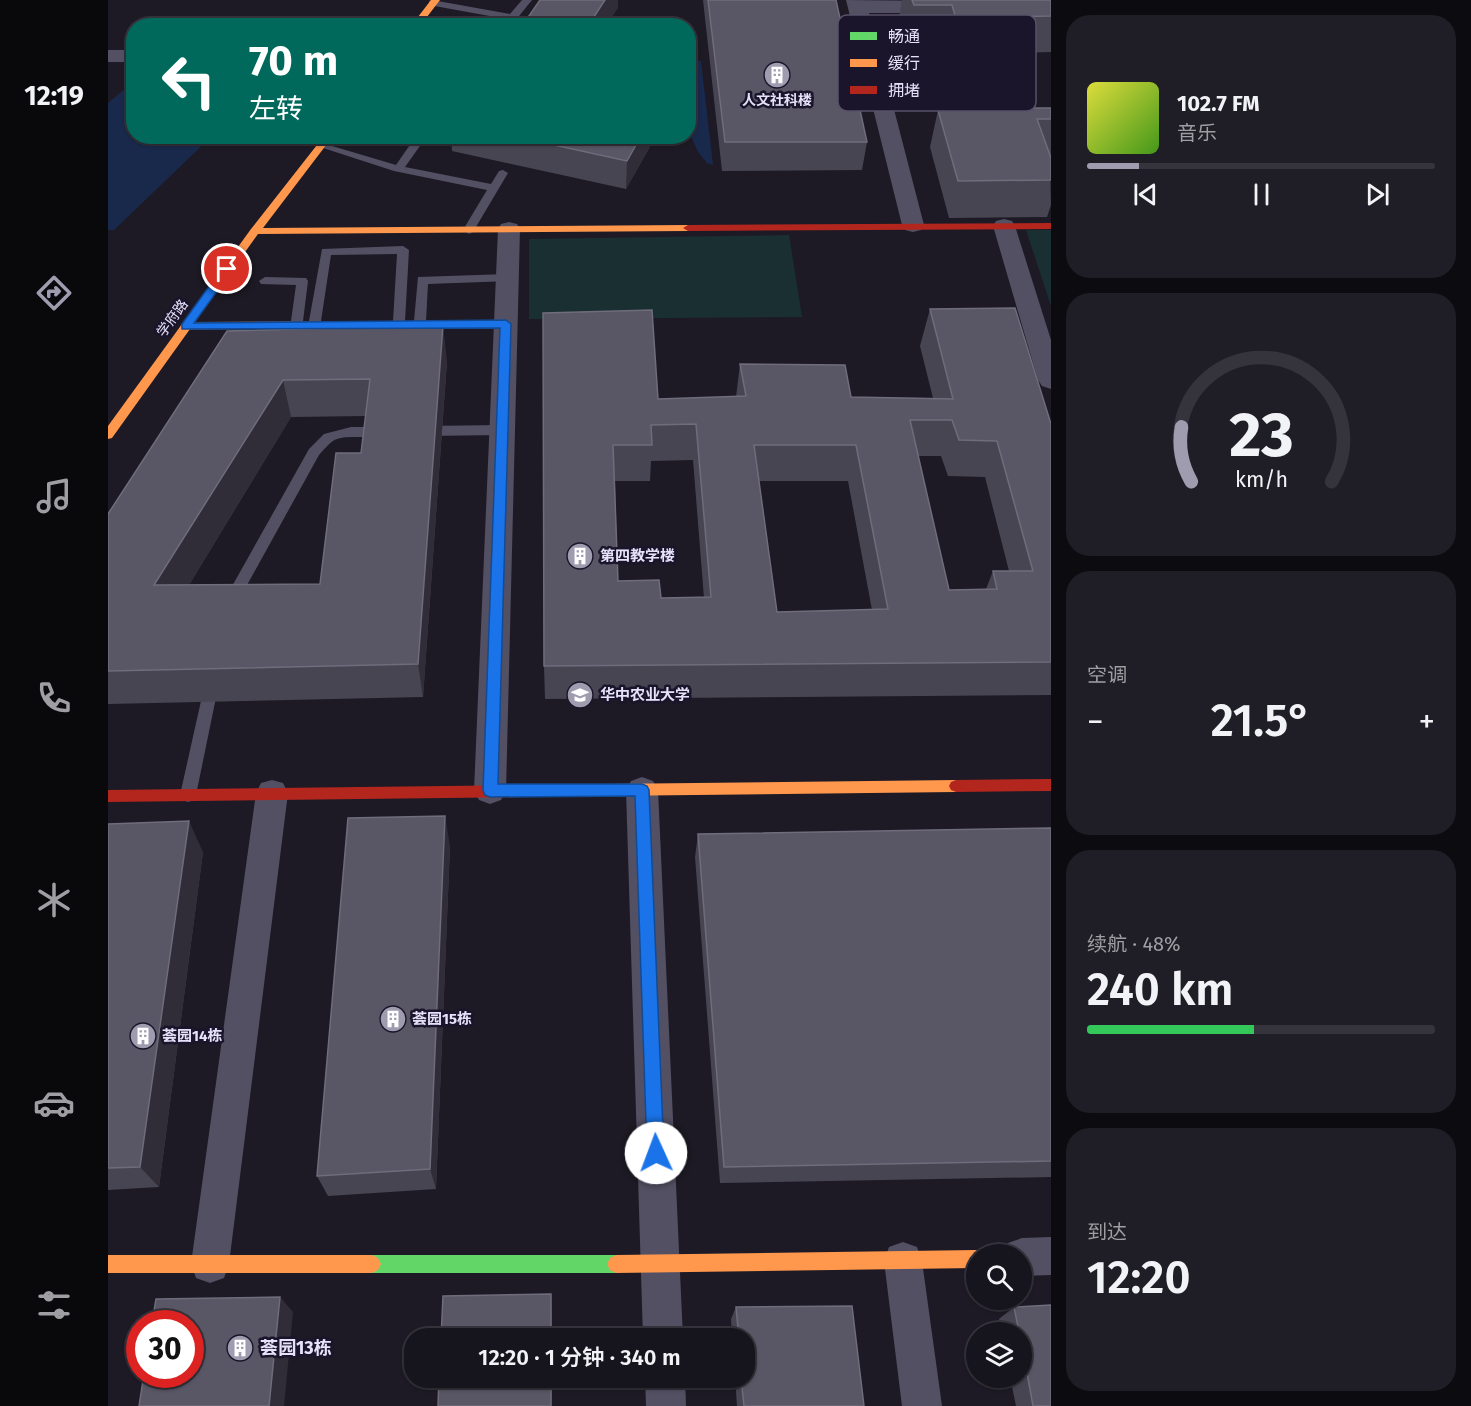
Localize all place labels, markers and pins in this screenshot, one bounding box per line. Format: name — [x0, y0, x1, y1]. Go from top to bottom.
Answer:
building icon: 人文社科楼 — [762, 60, 792, 90]
place label: 人文社科楼 — [742, 92, 812, 109]
pin — [201, 243, 252, 294]
building icon: 第四教学楼 — [565, 541, 595, 571]
place label: 第四教学楼 — [600, 547, 675, 565]
school or university icon: 华中农业大学 — [565, 680, 595, 710]
place label: 华中农业大学 — [600, 686, 690, 704]
building icon: 荟园15栋 — [378, 1004, 408, 1034]
place label: 荟园15栋 — [412, 1010, 472, 1028]
building icon: 荟园14栋 — [128, 1021, 158, 1051]
place label: 荟园14栋 — [162, 1027, 222, 1045]
building icon: 荟园13栋 — [225, 1333, 255, 1363]
place label: 荟园13栋 — [260, 1337, 332, 1359]

